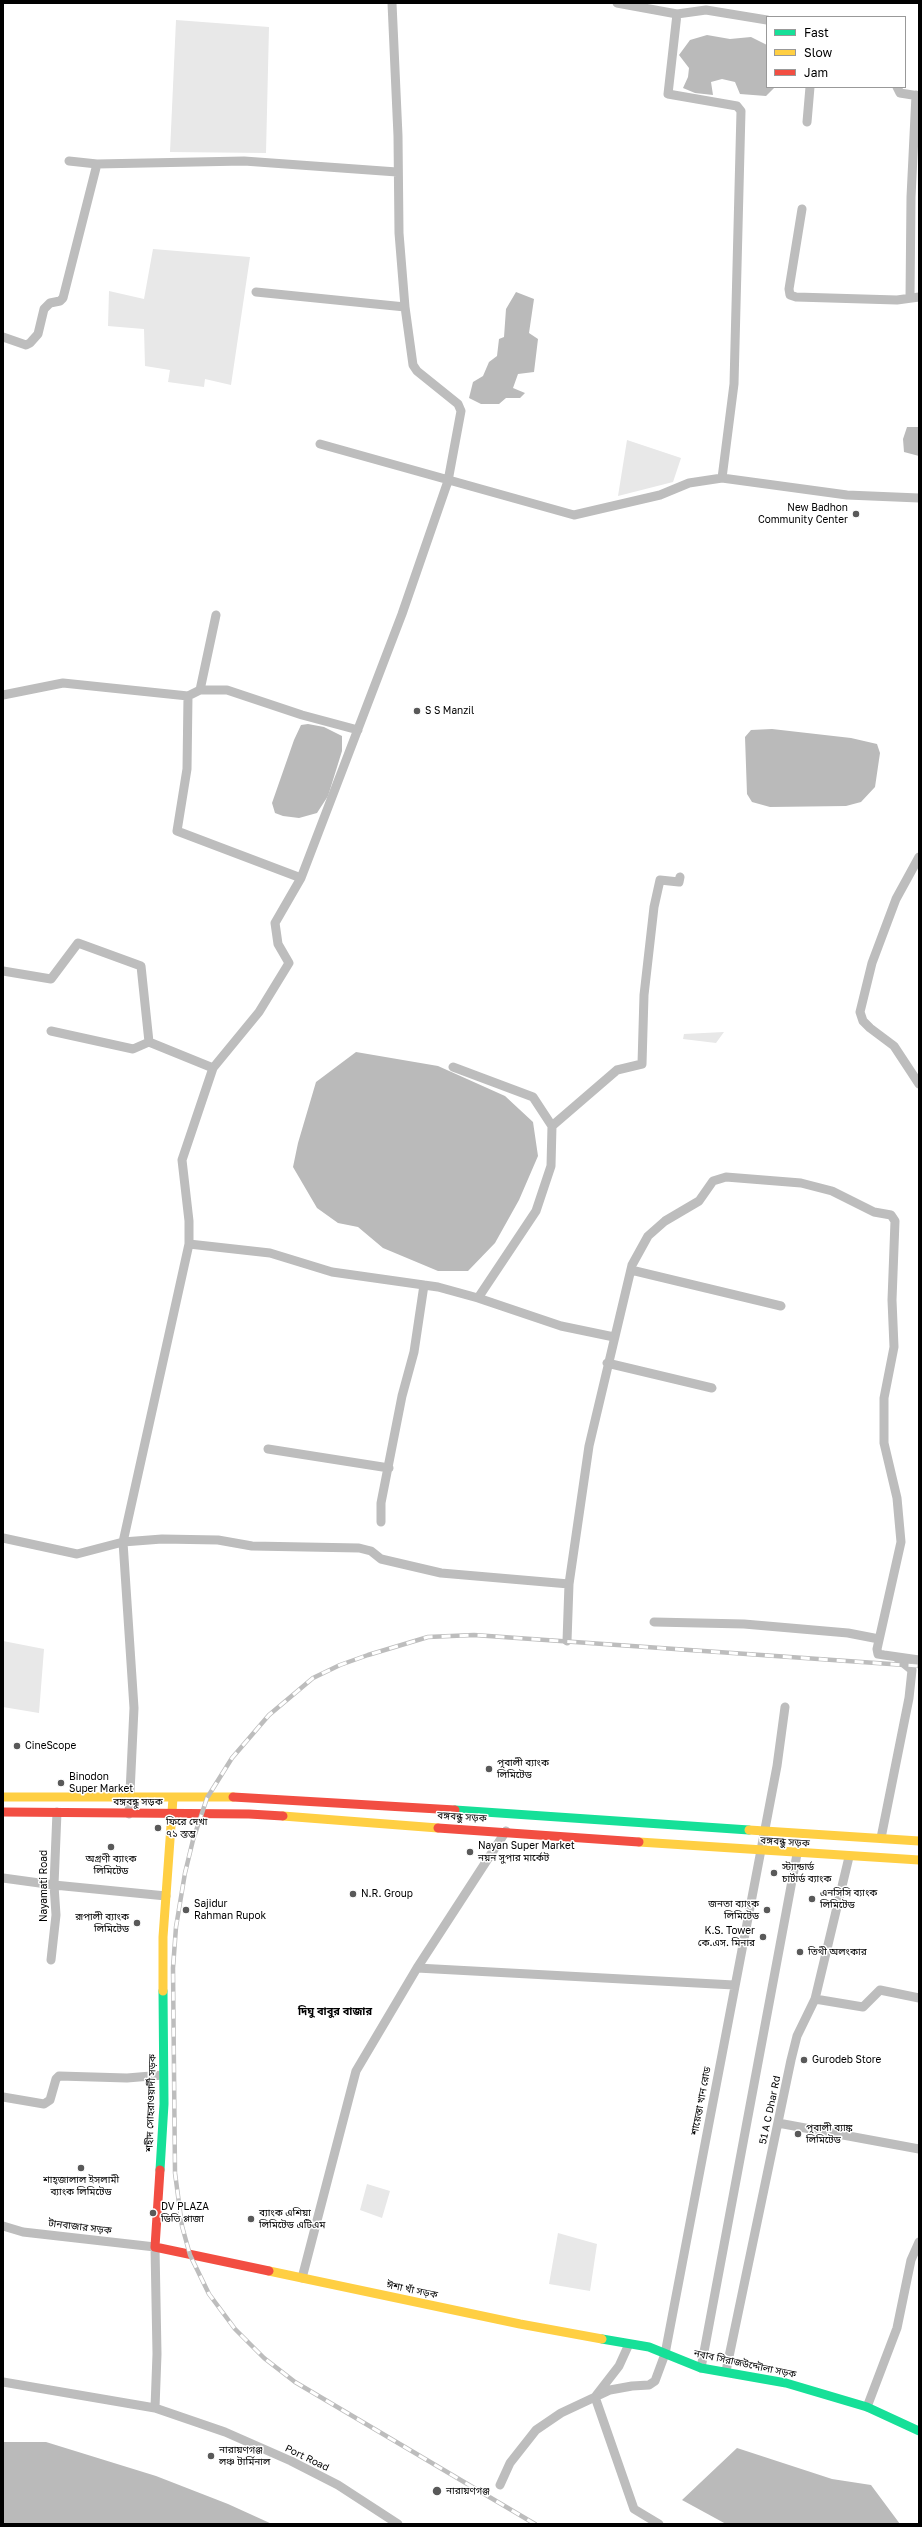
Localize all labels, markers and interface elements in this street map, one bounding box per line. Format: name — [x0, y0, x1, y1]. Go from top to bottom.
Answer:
legend — [766, 16, 906, 88]
text: Fast — [804, 25, 829, 40]
text: Slow — [804, 45, 832, 60]
text: Jam — [804, 65, 828, 80]
place label: New Badhon Community Center — [758, 502, 848, 526]
marker: New Badhon Community Center — [851, 509, 861, 519]
place label: S S Manzil — [425, 705, 474, 717]
marker: S S Manzil — [412, 706, 422, 716]
place label: CineScope — [25, 1740, 76, 1752]
marker: CineScope — [12, 1741, 22, 1751]
place label: পূবালী ব্যাংক লিমিটেড — [497, 1757, 549, 1780]
marker: পূবালী ব্যাংক লিমিটেড — [484, 1764, 494, 1774]
place label: Binodon Super Market — [69, 1771, 133, 1794]
marker: Binodon Super Market — [56, 1778, 66, 1788]
street label: বঙ্গবন্ধু সড়ক — [113, 1796, 163, 1808]
street label: বঙ্গবন্ধু সড়ক — [437, 1809, 487, 1825]
place label: ফিরে দেখা ৭১ স্তম্ভ — [166, 1816, 207, 1840]
marker: ফিরে দেখা ৭১ স্তম্ভ — [153, 1823, 163, 1833]
street label: বঙ্গবন্ধু সড়ক — [760, 1834, 810, 1850]
place label: Nayan Super Market নয়ন সুপার মার্কেট — [478, 1840, 575, 1864]
marker: অগ্রণী ব্যাংক লিমিটেড — [106, 1842, 116, 1852]
marker: Nayan Super Market নয়ন সুপার মার্কেট — [465, 1847, 475, 1857]
street label: Nayamati Road — [38, 1850, 50, 1922]
place label: অগ্রণী ব্যাংক লিমিটেড — [85, 1853, 137, 1876]
place label: স্ট্যান্ডার্ড চার্টার্ড ব্যাংক — [782, 1861, 832, 1884]
marker: স্ট্যান্ডার্ড চার্টার্ড ব্যাংক — [769, 1868, 779, 1878]
place label: এনসিসি ব্যাংক লিমিটেড — [820, 1887, 877, 1910]
place label: N.R. Group — [361, 1888, 413, 1900]
marker: N.R. Group — [348, 1889, 358, 1899]
marker: এনসিসি ব্যাংক লিমিটেড — [807, 1894, 817, 1904]
place label: Sajidur Rahman Rupok — [194, 1898, 266, 1922]
place label: জনতা ব্যাংক লিমিটেড — [708, 1898, 759, 1922]
marker: Sajidur Rahman Rupok — [181, 1905, 191, 1915]
marker: জনতা ব্যাংক লিমিটেড — [762, 1905, 772, 1915]
place label: রূপালী ব্যাংক লিমিটেড — [75, 1911, 129, 1934]
marker: রূপালী ব্যাংক লিমিটেড — [132, 1918, 142, 1928]
place label: K.S. Tower কে.এস. মিনার — [698, 1925, 755, 1948]
marker: K.S. Tower কে.এস. মিনার — [758, 1932, 768, 1942]
place label: তিথী অলংকার — [808, 1946, 867, 1958]
marker: তিথী অলংকার — [795, 1947, 805, 1957]
district label: দিঘু বাবুর বাজার — [298, 2005, 372, 2019]
street label: শহীদ সোহরাওয়ার্দী সড়ক — [143, 2054, 159, 2152]
place label: Gurodeb Store — [812, 2054, 881, 2066]
marker: Gurodeb Store — [799, 2055, 809, 2065]
street label: শায়েস্তা খান রোড — [688, 2066, 714, 2136]
street label: 51 A C Dhar Rd — [757, 2075, 783, 2145]
place label: পূবালী ব্যাঙ্ক লিমিটেড — [806, 2122, 852, 2146]
marker: পূবালী ব্যাঙ্ক লিমিটেড — [793, 2129, 803, 2139]
marker: শাহ্জালাল ইসলামী ব্যাংক লিমিটেড — [76, 2163, 86, 2173]
place label: শাহ্জালাল ইসলামী ব্যাংক লিমিটেড — [43, 2174, 119, 2198]
place label: DV PLAZA ডিভি প্লাজা — [161, 2201, 209, 2224]
place label: ব্যাংক এশিয়া লিমিটেড এটিএম — [259, 2207, 325, 2230]
marker: DV PLAZA ডিভি প্লাজা — [148, 2208, 158, 2218]
marker: ব্যাংক এশিয়া লিমিটেড এটিএম — [246, 2214, 256, 2224]
street label: টানবাজার সড়ক — [48, 2217, 112, 2237]
street label: ঈশা খাঁ সড়ক — [385, 2279, 439, 2301]
street label: নবাব সিরাজউদ্দৌলা সড়ক — [693, 2347, 797, 2381]
street label: Port Road — [283, 2442, 331, 2474]
place label: নারায়ণগঞ্জ লঞ্চ টার্মিনাল — [219, 2444, 270, 2468]
marker: নারায়ণগঞ্জ লঞ্চ টার্মিনাল — [206, 2451, 216, 2461]
marker: নারায়ণগঞ্জ — [431, 2485, 443, 2497]
place label: নারায়ণগঞ্জ — [446, 2485, 490, 2497]

